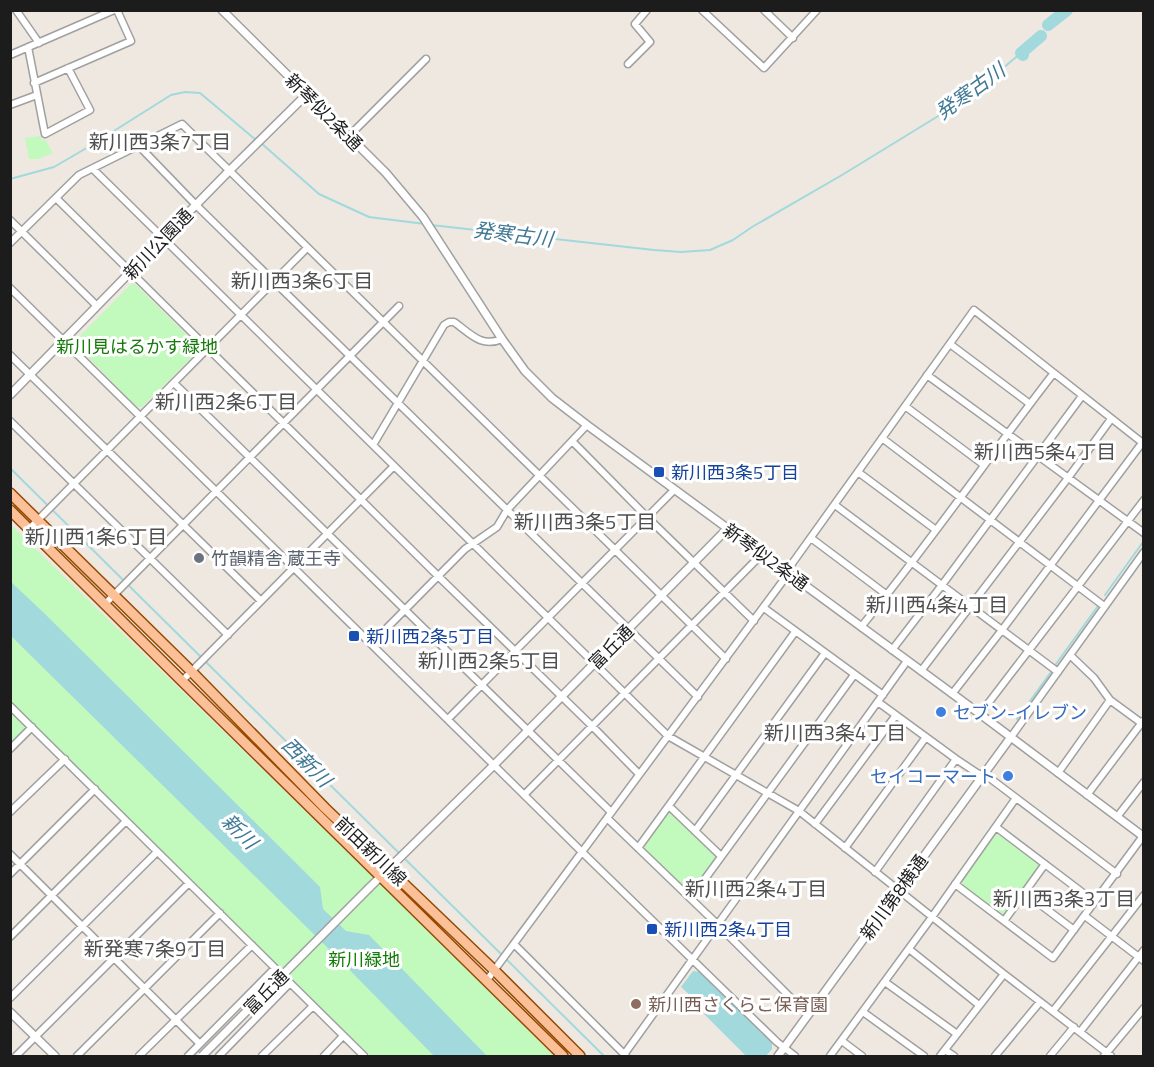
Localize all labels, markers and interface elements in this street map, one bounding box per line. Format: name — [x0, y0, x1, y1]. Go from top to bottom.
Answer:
water label: 発寒古川 — [929, 54, 1013, 127]
street label: 新琴似2条通 — [279, 67, 369, 157]
district label: 新川西3条7丁目 — [89, 126, 231, 157]
street label: 新川公園通 — [117, 202, 199, 286]
water label: 発寒古川 — [471, 214, 557, 255]
district label: 新川西3条6丁目 — [231, 265, 373, 296]
park label: 新川見はるかす緑地 — [56, 333, 218, 360]
district label: 新川西2条6丁目 — [155, 386, 297, 417]
district label: 新川西5条4丁目 — [974, 436, 1116, 467]
place label: 新川西3条5丁目 — [671, 459, 799, 486]
marker: 新川西3条5丁目 — [652, 465, 666, 479]
district label: 新川西3条5丁目 — [514, 506, 656, 537]
street label: 新琴似2条通 — [718, 517, 814, 597]
district label: 新川西1条6丁目 — [25, 521, 167, 552]
place label: 竹韻精舎 蔵王寺 — [211, 545, 341, 572]
marker: 竹韻精舎 蔵王寺 — [192, 551, 206, 565]
district label: 新川西4条4丁目 — [866, 589, 1008, 620]
street label: 富丘通 — [582, 618, 640, 676]
place label: 新川西2条5丁目 — [366, 623, 494, 650]
marker: 新川西2条5丁目 — [347, 629, 361, 643]
district label: 新川西2条5丁目 — [418, 645, 560, 676]
place label: セブン-イレブン — [953, 699, 1087, 726]
marker: セブン-イレブン — [934, 705, 948, 719]
district label: 新川西3条4丁目 — [764, 717, 906, 748]
water label: 西新川 — [275, 730, 341, 796]
place label: セイコーマート — [870, 763, 996, 790]
marker: セイコーマート — [1001, 769, 1015, 783]
water label: 新川 — [215, 806, 267, 858]
street label: 前田新川線 — [329, 810, 413, 892]
street label: 新川第8横通 — [854, 849, 934, 945]
district label: 新川西2条4丁目 — [685, 873, 827, 904]
district label: 新川西3条3丁目 — [993, 883, 1135, 914]
place label: 新川西2条4丁目 — [664, 916, 792, 943]
marker: 新川西2条4丁目 — [645, 922, 659, 936]
district label: 新発寒7条9丁目 — [84, 933, 226, 964]
park label: 新川緑地 — [328, 946, 400, 973]
street label: 富丘通 — [237, 963, 295, 1021]
place label: 新川西さくらこ保育園 — [648, 991, 828, 1018]
marker: 新川西さくらこ保育園 — [629, 997, 643, 1011]

